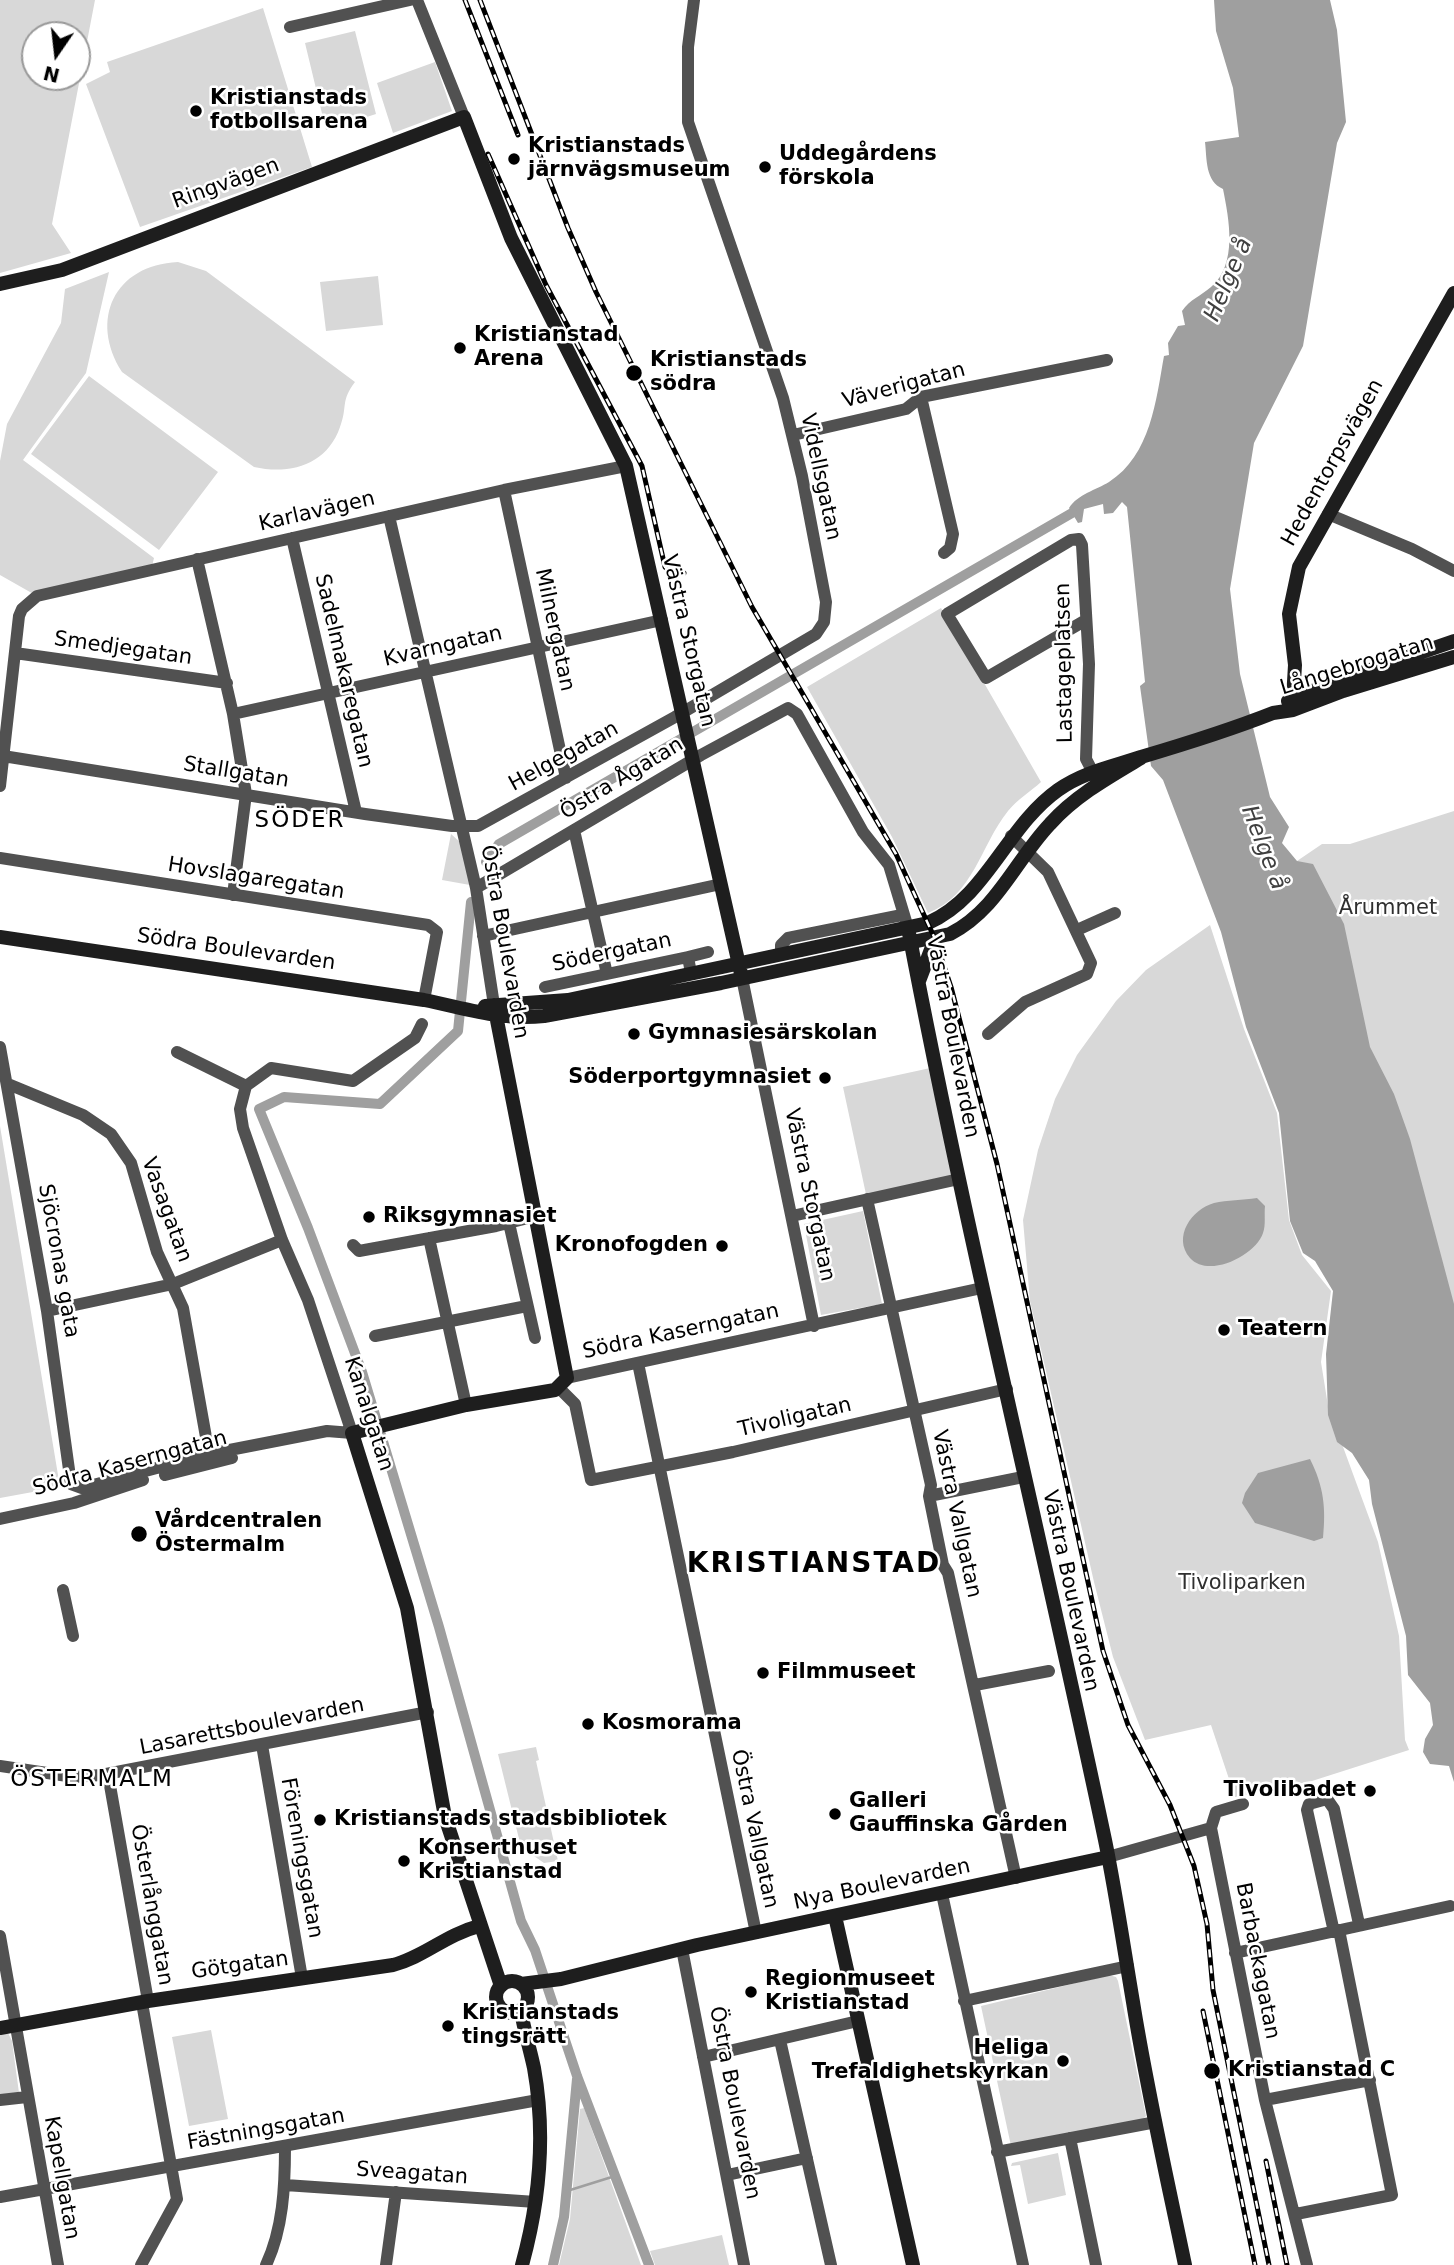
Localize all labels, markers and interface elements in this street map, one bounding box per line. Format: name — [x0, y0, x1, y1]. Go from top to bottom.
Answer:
north arrow — [21, 21, 91, 91]
text: N — [41, 62, 62, 87]
place label: Kristianstads fotbollsarena — [210, 86, 368, 136]
marker: Kristianstads fotbollsarena — [188, 103, 204, 119]
place label: Kristianstads järnvägsmuseum — [528, 134, 730, 184]
place label: Uddegårdens förskola — [779, 142, 937, 192]
marker: Kristianstads järnvägsmuseum — [506, 151, 522, 167]
street label: Ringvägen — [169, 153, 283, 215]
marker: Uddegårdens förskola — [757, 159, 773, 175]
water label: Helge å — [1199, 234, 1259, 326]
place label: Kristianstad Arena — [474, 323, 618, 373]
marker: Kristianstad Arena — [452, 340, 468, 356]
place label: Kristianstads södra — [650, 348, 807, 398]
street label: Väverigatan — [840, 358, 968, 414]
marker: Kristianstads södra — [624, 363, 644, 383]
street label: Hedentorpsvägen — [1277, 375, 1389, 551]
street label: Videllsgatan — [794, 411, 846, 543]
street label: Karlavägen — [256, 486, 378, 538]
street label: Västra Storgatan — [656, 552, 720, 730]
street label: Milnergatan — [529, 566, 579, 694]
street label: Sadelmakaregatan — [308, 572, 378, 770]
street label: Lastageplatsen — [1051, 583, 1079, 743]
street label: Kvarngatan — [381, 621, 505, 673]
street label: Smedjegatan — [52, 627, 194, 671]
street label: Långebrogatan — [1277, 631, 1437, 701]
street label: Helgegatan — [505, 717, 623, 797]
street label: Östra Ågatan — [556, 732, 688, 826]
street label: Stallgatan — [181, 752, 291, 794]
water label: Helge å — [1234, 802, 1292, 894]
district label: SÖDER — [255, 807, 345, 835]
street label: Östra Boulevarden — [475, 843, 533, 1041]
street label: Hovslagaregatan — [166, 853, 346, 905]
park label: Årummet — [1339, 896, 1437, 922]
street label: Södra Boulevarden — [135, 924, 337, 976]
street label: Södergatan — [550, 928, 674, 978]
street label: Västra Boulevarden — [920, 934, 984, 1140]
place label: Gymnasiesärskolan — [648, 1021, 878, 1047]
marker: Gymnasiesärskolan — [626, 1026, 642, 1042]
place label: Söderportgymnasiet — [568, 1065, 811, 1091]
marker: Söderportgymnasiet — [817, 1070, 833, 1086]
street label: Västra Storgatan — [778, 1106, 840, 1284]
street label: Vasagatan — [135, 1154, 197, 1266]
street label: Sjöcronas gata — [32, 1182, 84, 1340]
place label: Riksgymnasiet — [383, 1204, 557, 1230]
marker: Riksgymnasiet — [361, 1209, 377, 1225]
place label: Kronofogden — [555, 1233, 708, 1259]
marker: Kronofogden — [714, 1238, 730, 1254]
street label: Södra Kaserngatan — [581, 1299, 781, 1365]
place label: Teatern — [1238, 1317, 1328, 1343]
marker: Teatern — [1216, 1322, 1232, 1338]
street label: Kanalgatan — [338, 1354, 398, 1474]
street label: Tivoligatan — [736, 1393, 854, 1443]
street label: Södra Kaserngatan — [30, 1426, 230, 1502]
street label: Västra Vallgatan — [926, 1428, 986, 1600]
street label: Västra Boulevarden — [1036, 1488, 1104, 1694]
place label: Vårdcentralen Östermalm — [155, 1509, 322, 1559]
marker: Vårdcentralen Östermalm — [129, 1524, 149, 1544]
district label: KRISTIANSTAD — [688, 1548, 940, 1582]
park label: Tivoliparken — [1178, 1571, 1306, 1597]
place label: Filmmuseet — [777, 1660, 915, 1686]
marker: Filmmuseet — [755, 1665, 771, 1681]
street label: Lasarettsboulevarden — [138, 1693, 366, 1761]
place label: Kosmorama — [602, 1711, 742, 1737]
marker: Kosmorama — [580, 1716, 596, 1732]
street label: Östra Vallgatan — [725, 1747, 783, 1911]
district label: ÖSTERMALM — [11, 1766, 173, 1794]
street label: Föreningsgatan — [274, 1776, 328, 1940]
place label: Tivolibadet — [1223, 1778, 1356, 1804]
marker: Tivolibadet — [1362, 1783, 1378, 1799]
place label: Galleri Gauffinska Gården — [849, 1789, 1068, 1839]
marker: Galleri Gauffinska Gården — [827, 1806, 843, 1822]
place label: Kristianstads stadsbibliotek — [334, 1807, 667, 1833]
marker: Kristianstads stadsbibliotek — [312, 1812, 328, 1828]
street label: Österlånggatan — [124, 1822, 178, 1988]
place label: Konserthuset Kristianstad — [418, 1836, 577, 1886]
marker: Konserthuset Kristianstad — [396, 1853, 412, 1869]
street label: Nya Boulevarden — [791, 1854, 973, 1916]
street label: Barbackagatan — [1229, 1881, 1285, 2041]
street label: Götgatan — [190, 1947, 290, 1985]
place label: Regionmuseet Kristianstad — [765, 1967, 935, 2017]
marker: Regionmuseet Kristianstad — [743, 1984, 759, 2000]
place label: Kristianstads tingsrätt — [462, 2001, 619, 2051]
street label: Östra Boulevarden — [703, 2004, 765, 2202]
marker: Kristianstads tingsrätt — [440, 2018, 456, 2034]
place label: Heliga Trefaldighetskyrkan — [812, 2036, 1049, 2086]
marker: Heliga Trefaldighetskyrkan — [1055, 2053, 1071, 2069]
place label: Kristianstad C — [1228, 2058, 1395, 2084]
marker: Kristianstad C — [1202, 2061, 1222, 2081]
street label: Fästningsgatan — [185, 2104, 347, 2156]
street label: Kapellgatan — [38, 2114, 84, 2242]
street label: Sveagatan — [355, 2158, 469, 2190]

